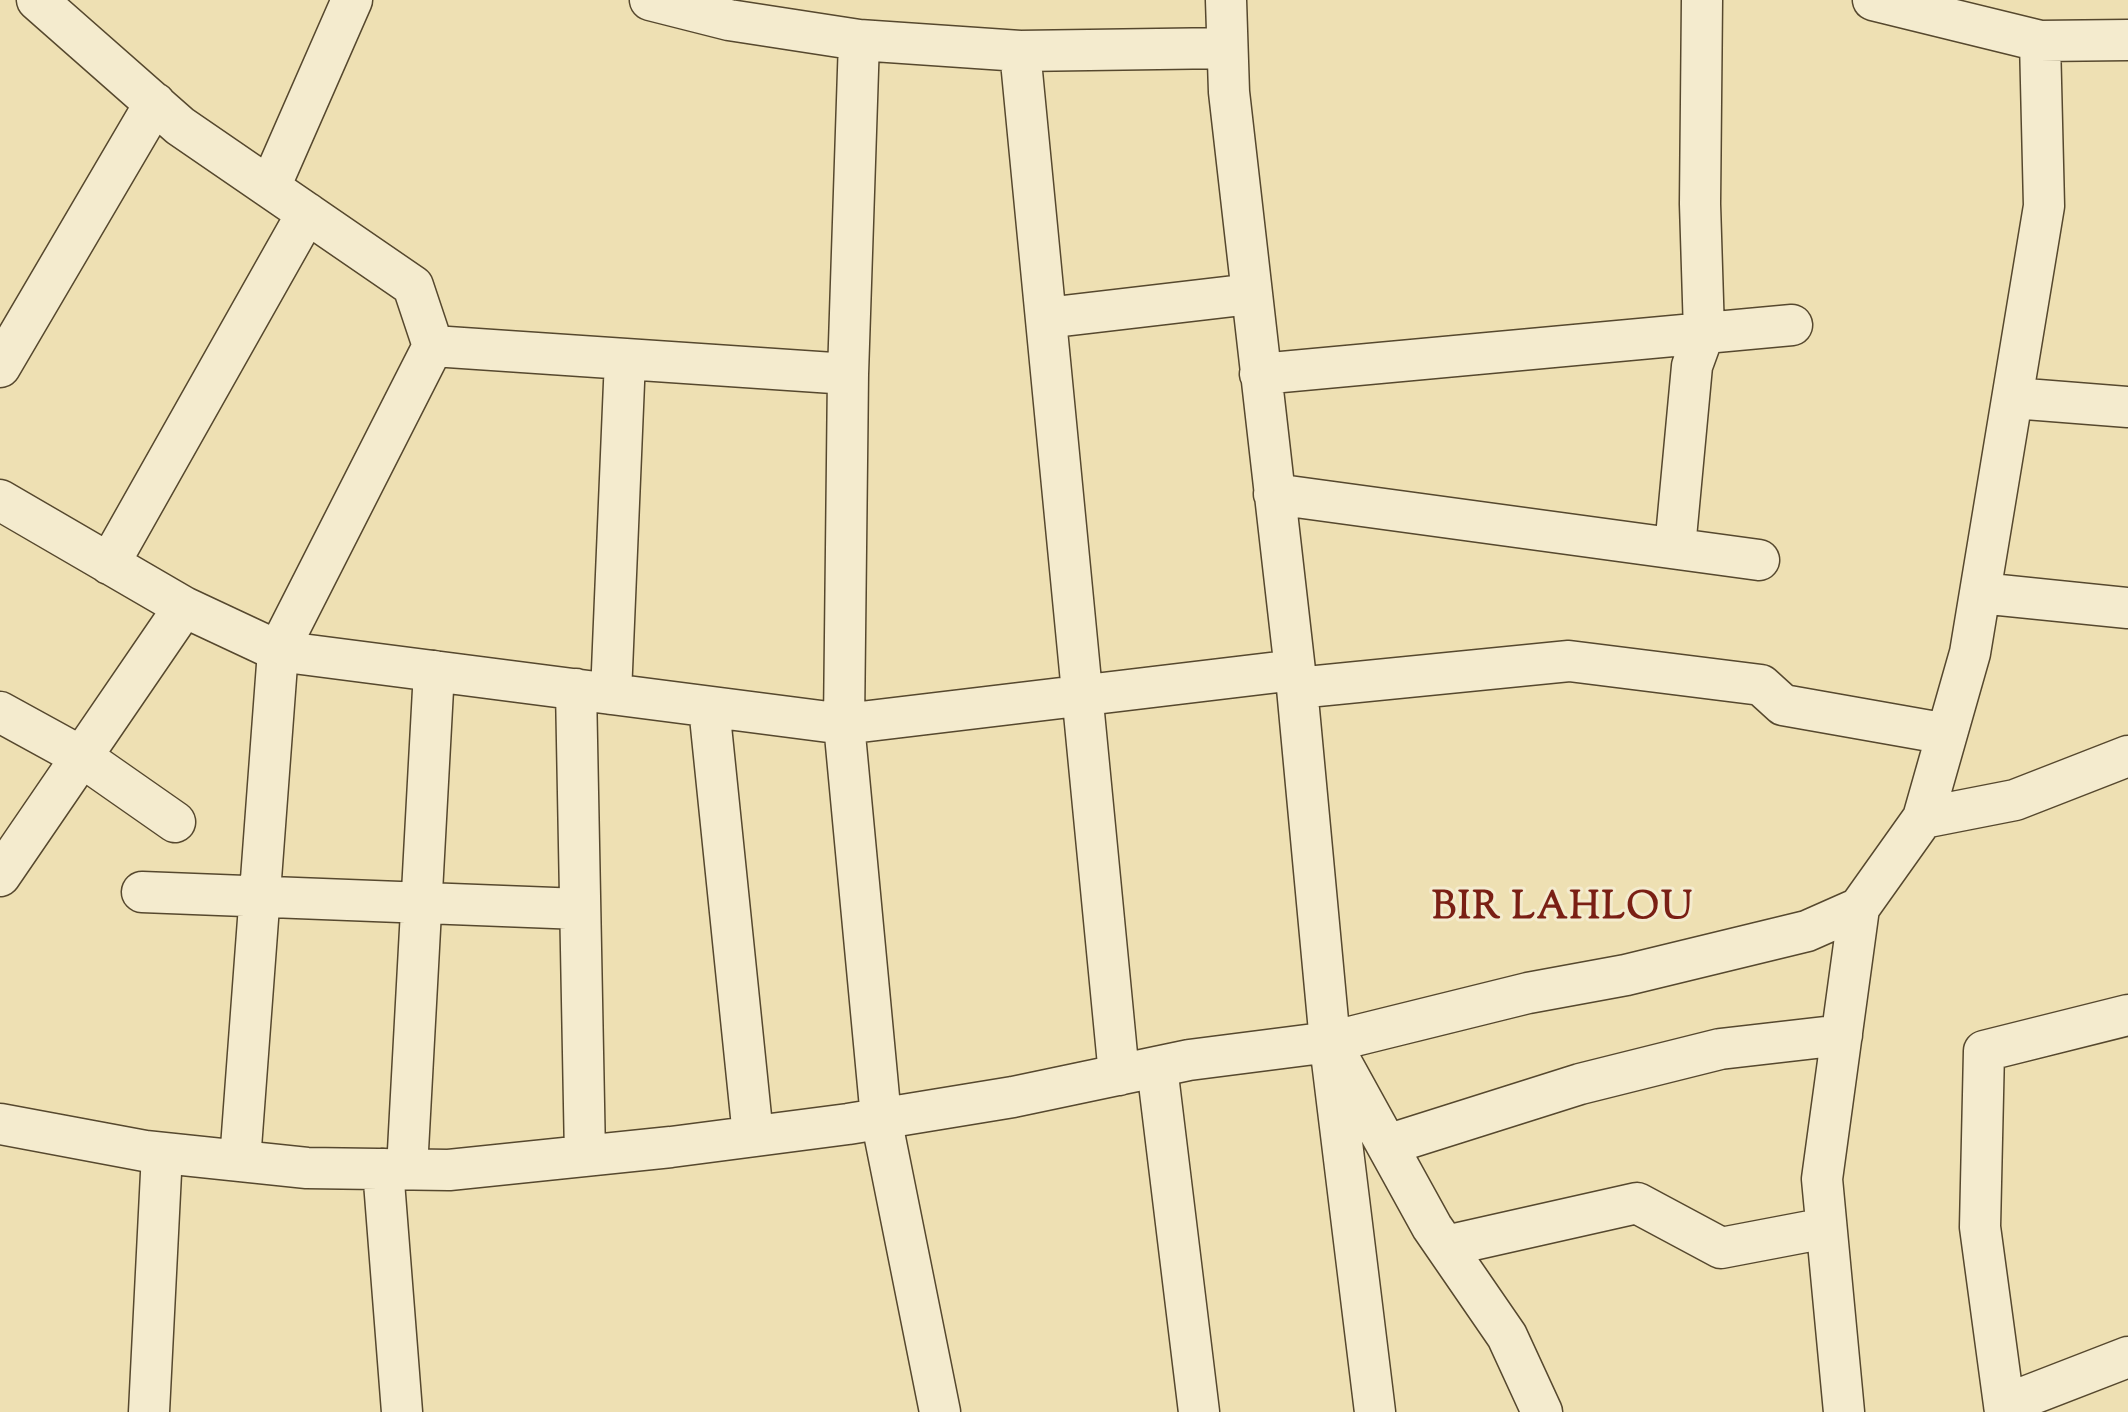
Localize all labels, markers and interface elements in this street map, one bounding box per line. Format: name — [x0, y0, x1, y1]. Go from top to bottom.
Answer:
district label: BIR LAHLOU — [1432, 889, 1694, 935]

